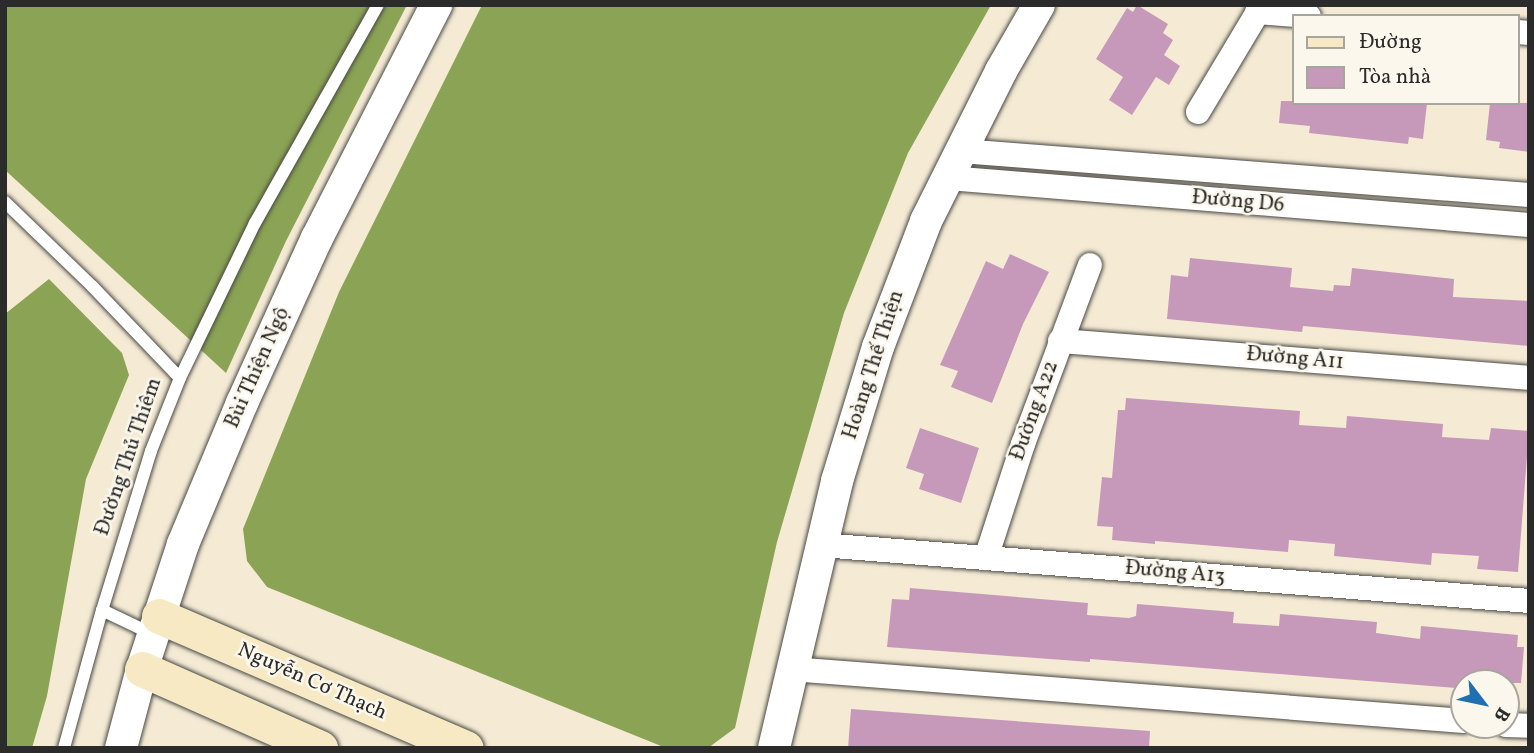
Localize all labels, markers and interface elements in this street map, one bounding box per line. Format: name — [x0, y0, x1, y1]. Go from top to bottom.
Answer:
legend — [1292, 14, 1520, 105]
text: Đường — [1359, 28, 1422, 57]
text: Tòa nhà — [1359, 63, 1431, 92]
street label: Đường D6 — [1191, 185, 1285, 219]
street label: Hoàng Thế Thiện — [838, 287, 910, 443]
street label: Bùi Thiện Ngộ — [220, 303, 296, 433]
street label: Đường A11 — [1245, 342, 1345, 376]
street label: Đường A22 — [1005, 358, 1065, 464]
street label: Đường Thủ Thiêm — [90, 374, 168, 540]
street label: Đường A13 — [1124, 556, 1226, 590]
street label: Nguyễn Cơ Thạch — [233, 638, 391, 726]
north arrow — [1450, 669, 1520, 739]
text: B — [1487, 702, 1516, 726]

